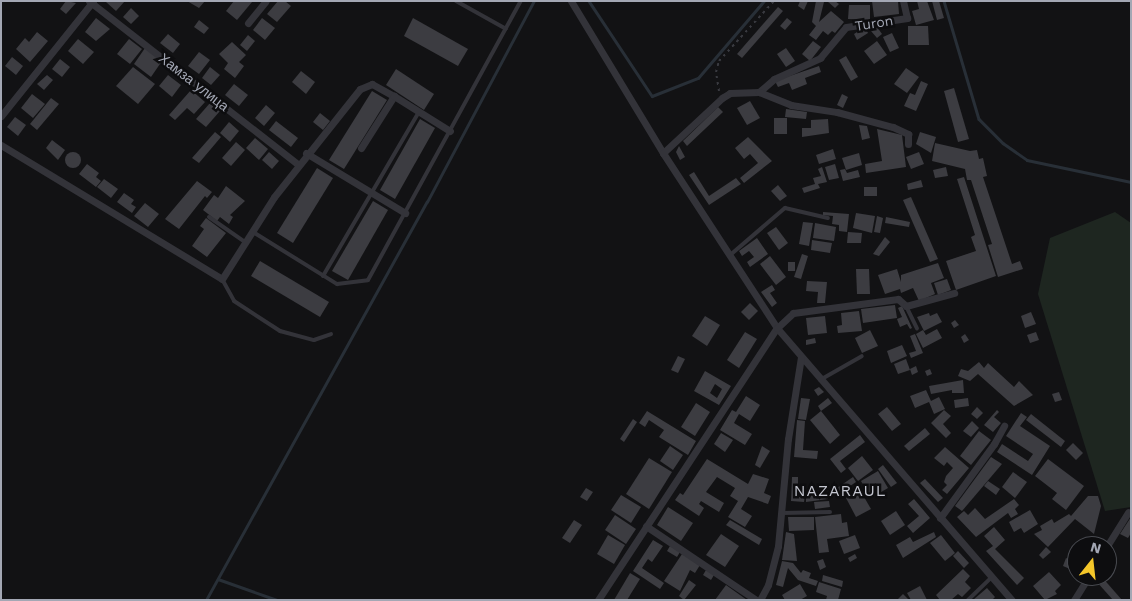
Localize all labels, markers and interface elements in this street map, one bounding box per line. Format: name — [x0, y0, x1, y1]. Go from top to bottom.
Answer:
street label: Turon — [854, 12, 894, 34]
street label: Хамза улица — [156, 50, 232, 114]
district label: NAZARAUL — [793, 481, 887, 501]
north arrow — [1067, 536, 1117, 586]
text: N — [1089, 538, 1103, 557]

